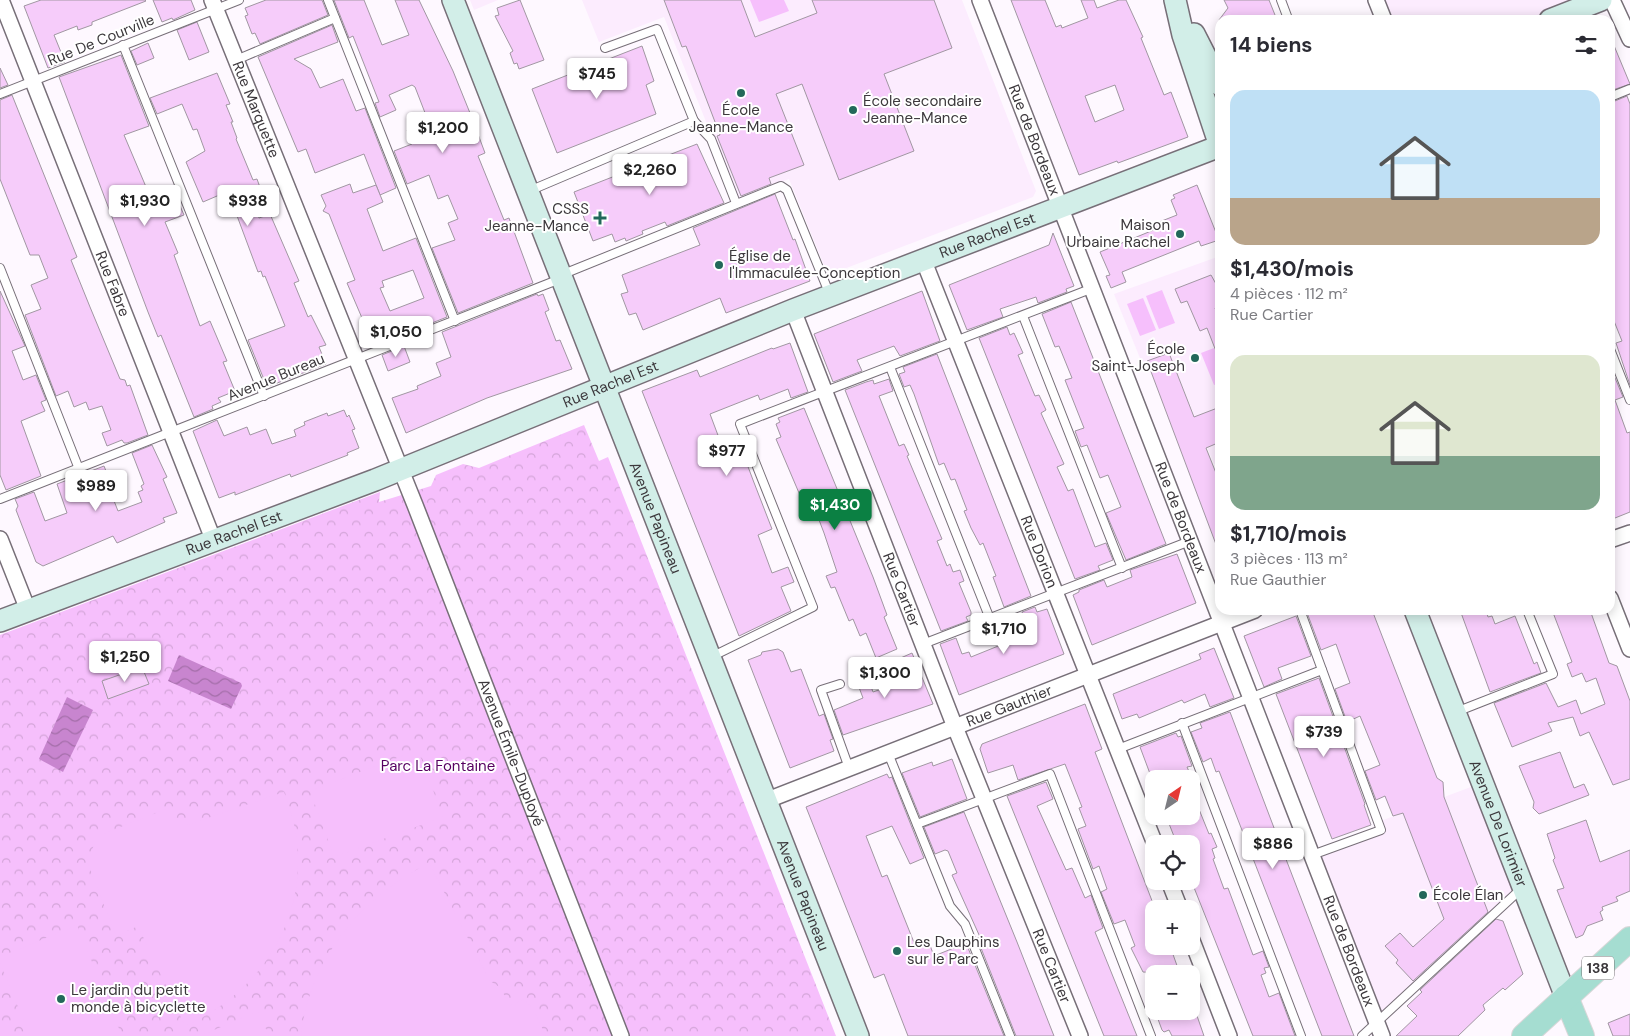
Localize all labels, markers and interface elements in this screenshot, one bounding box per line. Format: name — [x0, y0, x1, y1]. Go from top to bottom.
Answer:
street label: Rue De Courville — [45, 9, 157, 71]
text: 14 biens — [1230, 31, 1313, 59]
icon: filters — [1572, 31, 1600, 59]
street label: Rue Marquette — [228, 58, 284, 161]
pin: $745 — [567, 58, 627, 100]
text: $745 — [578, 63, 616, 84]
street label: Rue de Bordeaux — [1004, 82, 1065, 199]
marker: École Jeanne-Mance — [735, 87, 747, 99]
place label: École secondaire Jeanne-Mance — [863, 91, 982, 128]
place label: École Jeanne-Mance — [689, 100, 793, 137]
marker: École secondaire Jeanne-Mance — [847, 104, 859, 116]
pin: $1,200 — [402, 112, 484, 154]
text: $1,200 — [417, 117, 469, 138]
icon: home — [1370, 123, 1460, 213]
pin: $2,260 — [609, 154, 691, 196]
text: $2,260 — [623, 159, 677, 180]
pin: $1,930 — [104, 184, 186, 227]
pin: $938 — [218, 184, 278, 227]
text: $1,930 — [120, 190, 170, 211]
text: $938 — [228, 190, 268, 211]
place label: CSSS Jeanne-Mance — [484, 199, 589, 236]
street label: Rue Rachel Est — [936, 208, 1038, 263]
marker: CSSS Jeanne-Mance — [593, 211, 607, 225]
place label: Maison Urbaine Rachel — [1066, 215, 1170, 252]
marker: Maison Urbaine Rachel — [1174, 228, 1186, 240]
place label: Église de l'Immaculée-Conception — [729, 246, 900, 283]
street label: Rue Fabre — [91, 248, 135, 320]
text: $1,430/mois — [1230, 255, 1354, 283]
marker: Église de l'Immaculée-Conception — [713, 259, 725, 271]
text: 4 pièces · 112 m² — [1230, 283, 1348, 304]
text: Rue Cartier — [1230, 304, 1313, 325]
pin: $1,050 — [355, 316, 437, 358]
text: $1,050 — [370, 321, 422, 342]
place label: École Saint-Joseph — [1091, 339, 1185, 376]
street label: Avenue Bureau — [224, 348, 328, 406]
marker: École Saint-Joseph — [1189, 352, 1201, 364]
street label: Rue Rachel Est — [560, 356, 662, 413]
icon: home — [1370, 388, 1460, 478]
pin: $977 — [697, 434, 757, 477]
text: $977 — [709, 440, 745, 461]
street label: Avenue Papineau — [625, 459, 686, 577]
street label: Rue de Bordeaux — [1150, 459, 1212, 576]
pin: $989 — [66, 470, 126, 512]
text: $989 — [76, 475, 116, 496]
pin: $1,430 — [794, 488, 876, 531]
text: $1,430 — [810, 494, 860, 515]
street label: Rue Rachel Est — [183, 506, 285, 560]
street label: Rue Dorion — [1016, 513, 1062, 591]
text: $1,710/mois — [1230, 520, 1347, 548]
text: 3 pièces · 113 m² — [1230, 548, 1348, 569]
street label: Rue Cartier — [878, 550, 925, 630]
text: Rue Gauthier — [1230, 569, 1326, 590]
pin: $1,710 — [963, 612, 1045, 655]
text: $1,710 — [981, 618, 1027, 639]
pin: $1,250 — [84, 640, 166, 683]
text: $1,250 — [100, 646, 150, 667]
pin: $1,300 — [844, 656, 926, 699]
text: $1,300 — [859, 662, 911, 683]
street label: Avenue Émile-Duployé — [473, 676, 549, 829]
street label: Rue Gauthier — [963, 680, 1055, 732]
pin: $739 — [1294, 716, 1354, 758]
text: $739 — [1305, 721, 1343, 742]
park label: Parc La Fontaine — [381, 756, 495, 776]
street label: Avenue De Lorimier — [1464, 757, 1532, 890]
north arrow — [1145, 770, 1200, 825]
map controls — [1145, 770, 1200, 1020]
pin: $886 — [1243, 828, 1303, 870]
text: $886 — [1253, 833, 1293, 854]
button: locate — [1145, 835, 1200, 890]
street label: Avenue Papineau — [772, 836, 834, 954]
place label: École Élan — [1433, 885, 1503, 905]
marker: École Élan — [1417, 889, 1429, 901]
street label: Rue de Bordeaux — [1318, 893, 1380, 1010]
button: + — [1145, 900, 1200, 955]
street label: Rue Cartier — [1028, 926, 1076, 1006]
place label: Les Dauphins sur le Parc — [907, 932, 999, 969]
marker: Les Dauphins sur le Parc — [891, 945, 903, 957]
road number: 138 — [1582, 956, 1614, 980]
button: − — [1145, 965, 1200, 1020]
place label: Le jardin du petit monde à bicyclette — [71, 980, 205, 1017]
marker: Le jardin du petit monde à bicyclette — [55, 993, 67, 1005]

